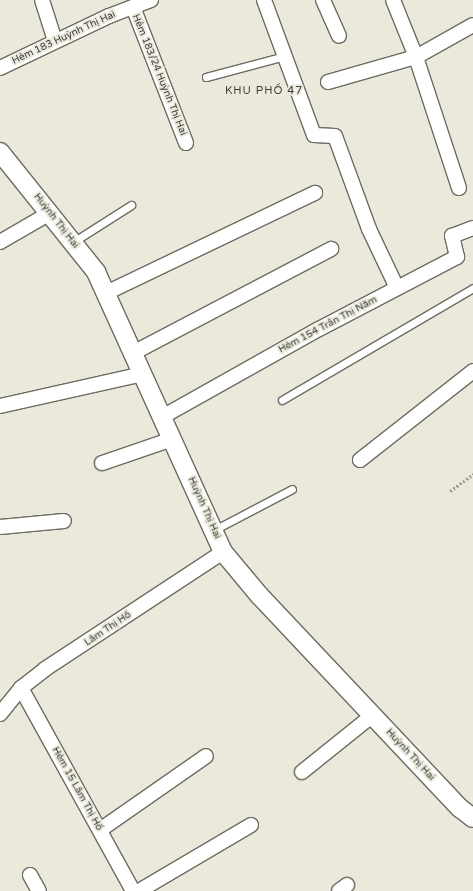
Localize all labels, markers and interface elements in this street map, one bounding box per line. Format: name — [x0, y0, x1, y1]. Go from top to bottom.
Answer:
street label: Hẻm 183 Huỳnh Thị Hai — [10, 9, 118, 67]
street label: Hẻm 183/24 Huỳnh Thị Hai — [129, 13, 189, 137]
district label: KHU PHỐ 47 — [225, 84, 303, 98]
street label: Huỳnh Thị Hai — [31, 191, 81, 251]
street label: Hẻm 154 Trần Thị Năm — [277, 294, 379, 356]
street label: Huỳnh Thị Hai — [185, 475, 223, 541]
street label: Lâm Thị Hố — [82, 609, 134, 649]
street label: Huỳnh Thị Hai — [383, 727, 437, 783]
street label: Hẻm 15 Lâm Thị Hố — [49, 745, 105, 833]

